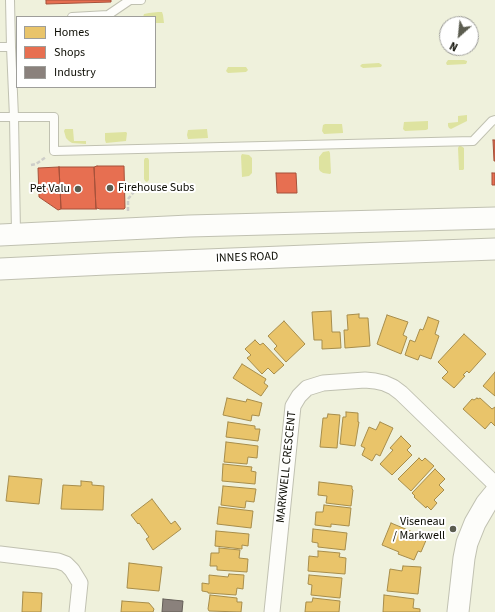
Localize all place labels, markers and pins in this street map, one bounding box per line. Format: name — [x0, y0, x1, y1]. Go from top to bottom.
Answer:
place label: Firehouse Subs — [118, 181, 194, 195]
place label: Pet Valu — [30, 182, 70, 196]
marker: Firehouse Subs — [105, 183, 115, 193]
marker: Pet Valu — [73, 184, 83, 194]
place label: Viseneau / Markwell — [393, 515, 445, 543]
marker: Viseneau / Markwell — [448, 524, 458, 534]

